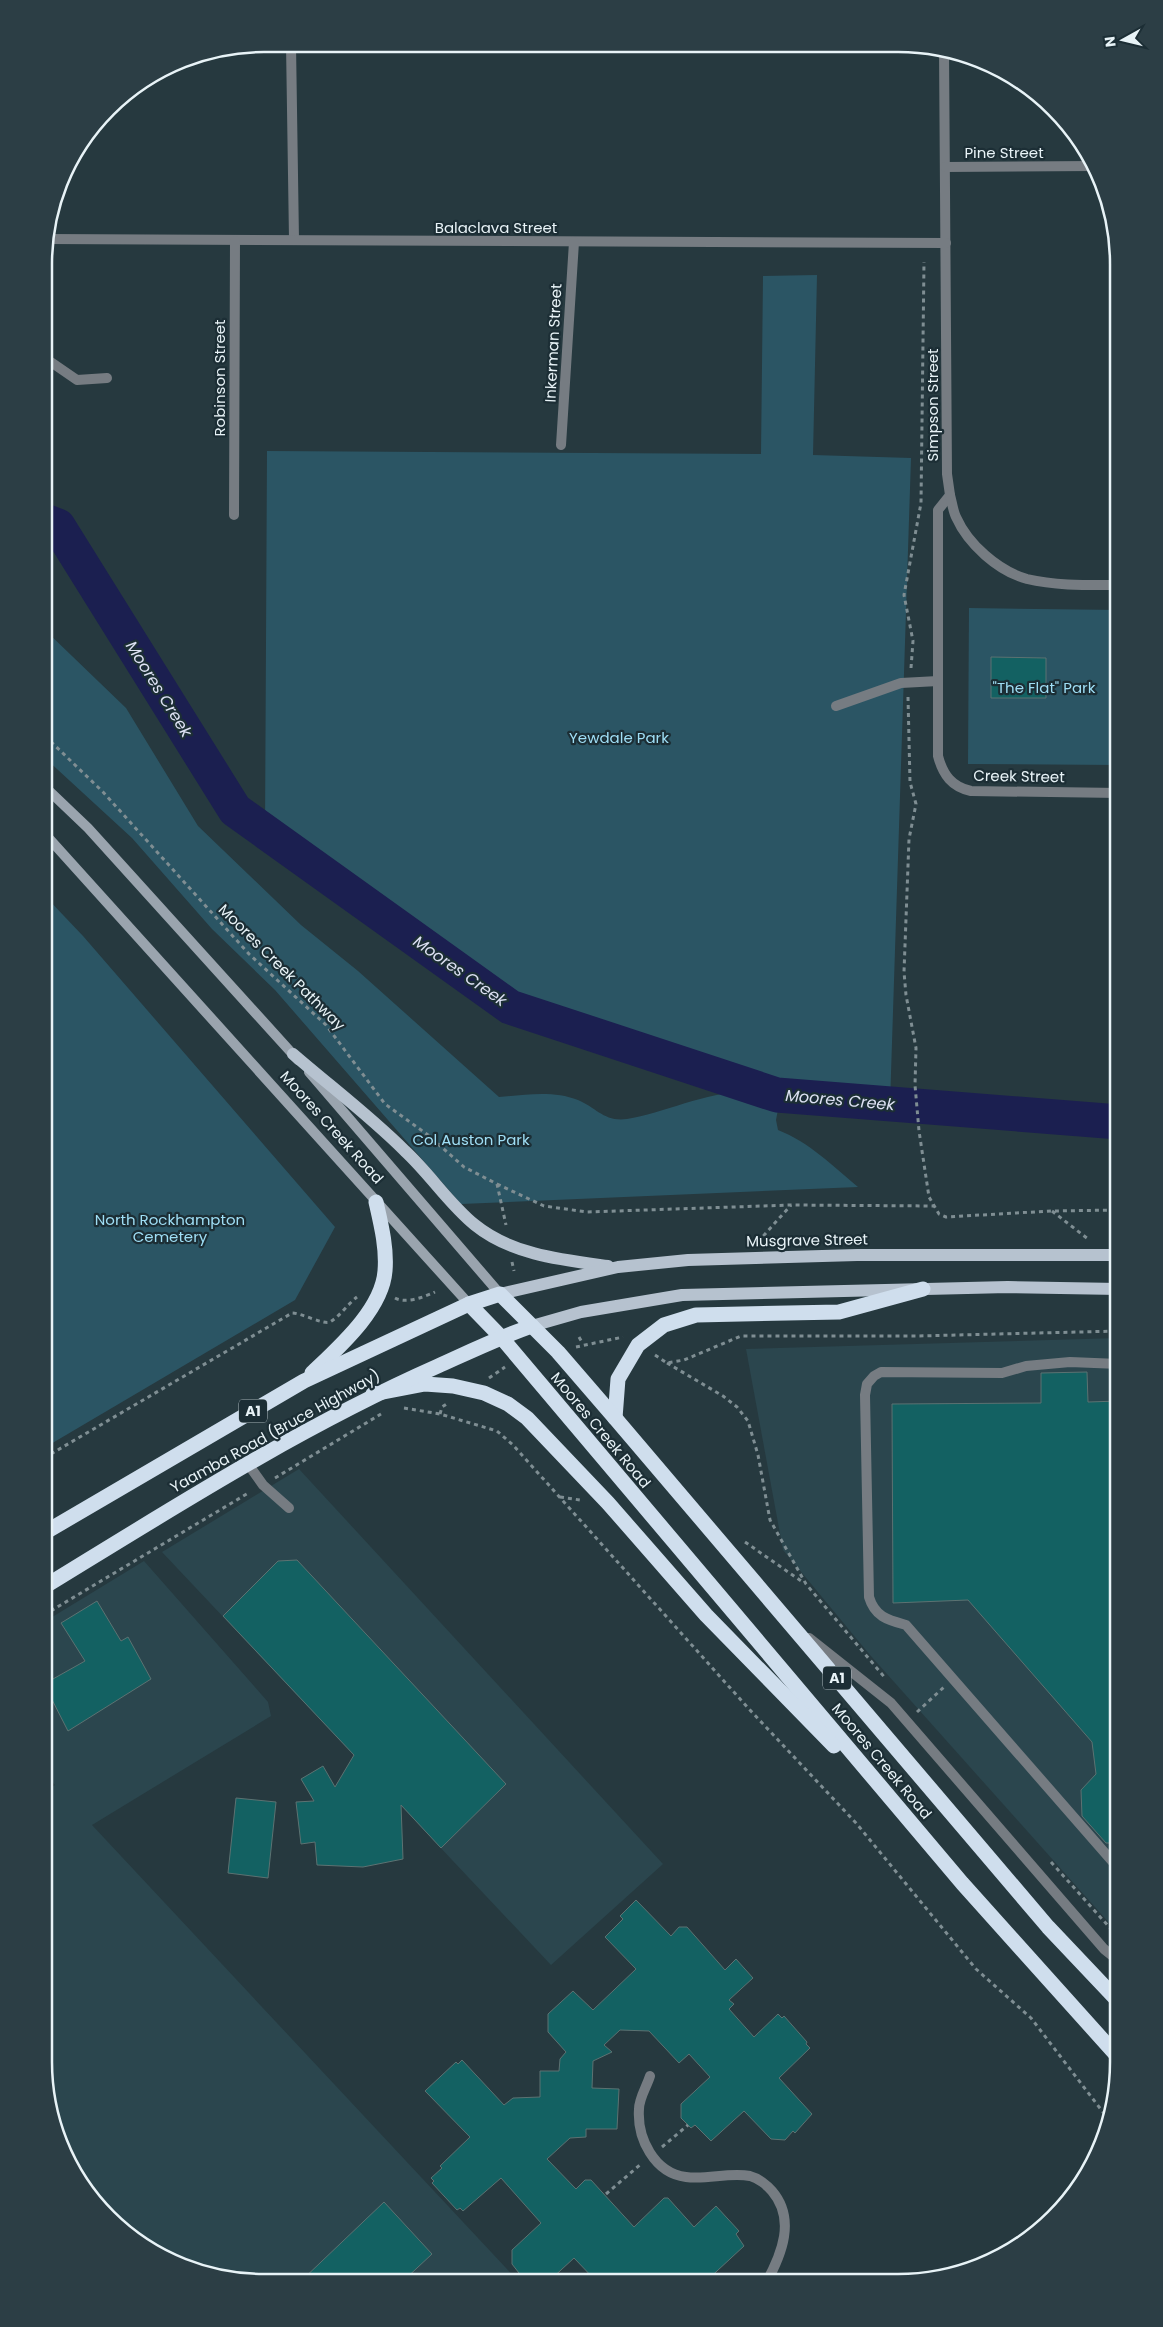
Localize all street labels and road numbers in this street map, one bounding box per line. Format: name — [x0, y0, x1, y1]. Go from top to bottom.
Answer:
street label: Pine Street — [964, 142, 1044, 163]
street label: Balaclava Street — [435, 217, 557, 238]
street label: Inkerman Street — [539, 283, 567, 403]
street label: Robinson Street — [209, 319, 230, 437]
street label: Simpson Street — [922, 348, 943, 462]
street label: Creek Street — [973, 765, 1065, 787]
street label: Moores Creek Pathway — [214, 899, 350, 1035]
street label: Moores Creek Road — [276, 1066, 388, 1188]
street label: Musgrave Street — [746, 1228, 868, 1252]
street label: Yaamba Road (Bruce Highway) — [166, 1364, 384, 1498]
street label: Moores Creek Road — [546, 1368, 656, 1492]
road number: A1 — [239, 1400, 267, 1422]
road number: A1 — [823, 1666, 851, 1690]
street label: Moores Creek Road — [827, 1699, 937, 1823]

